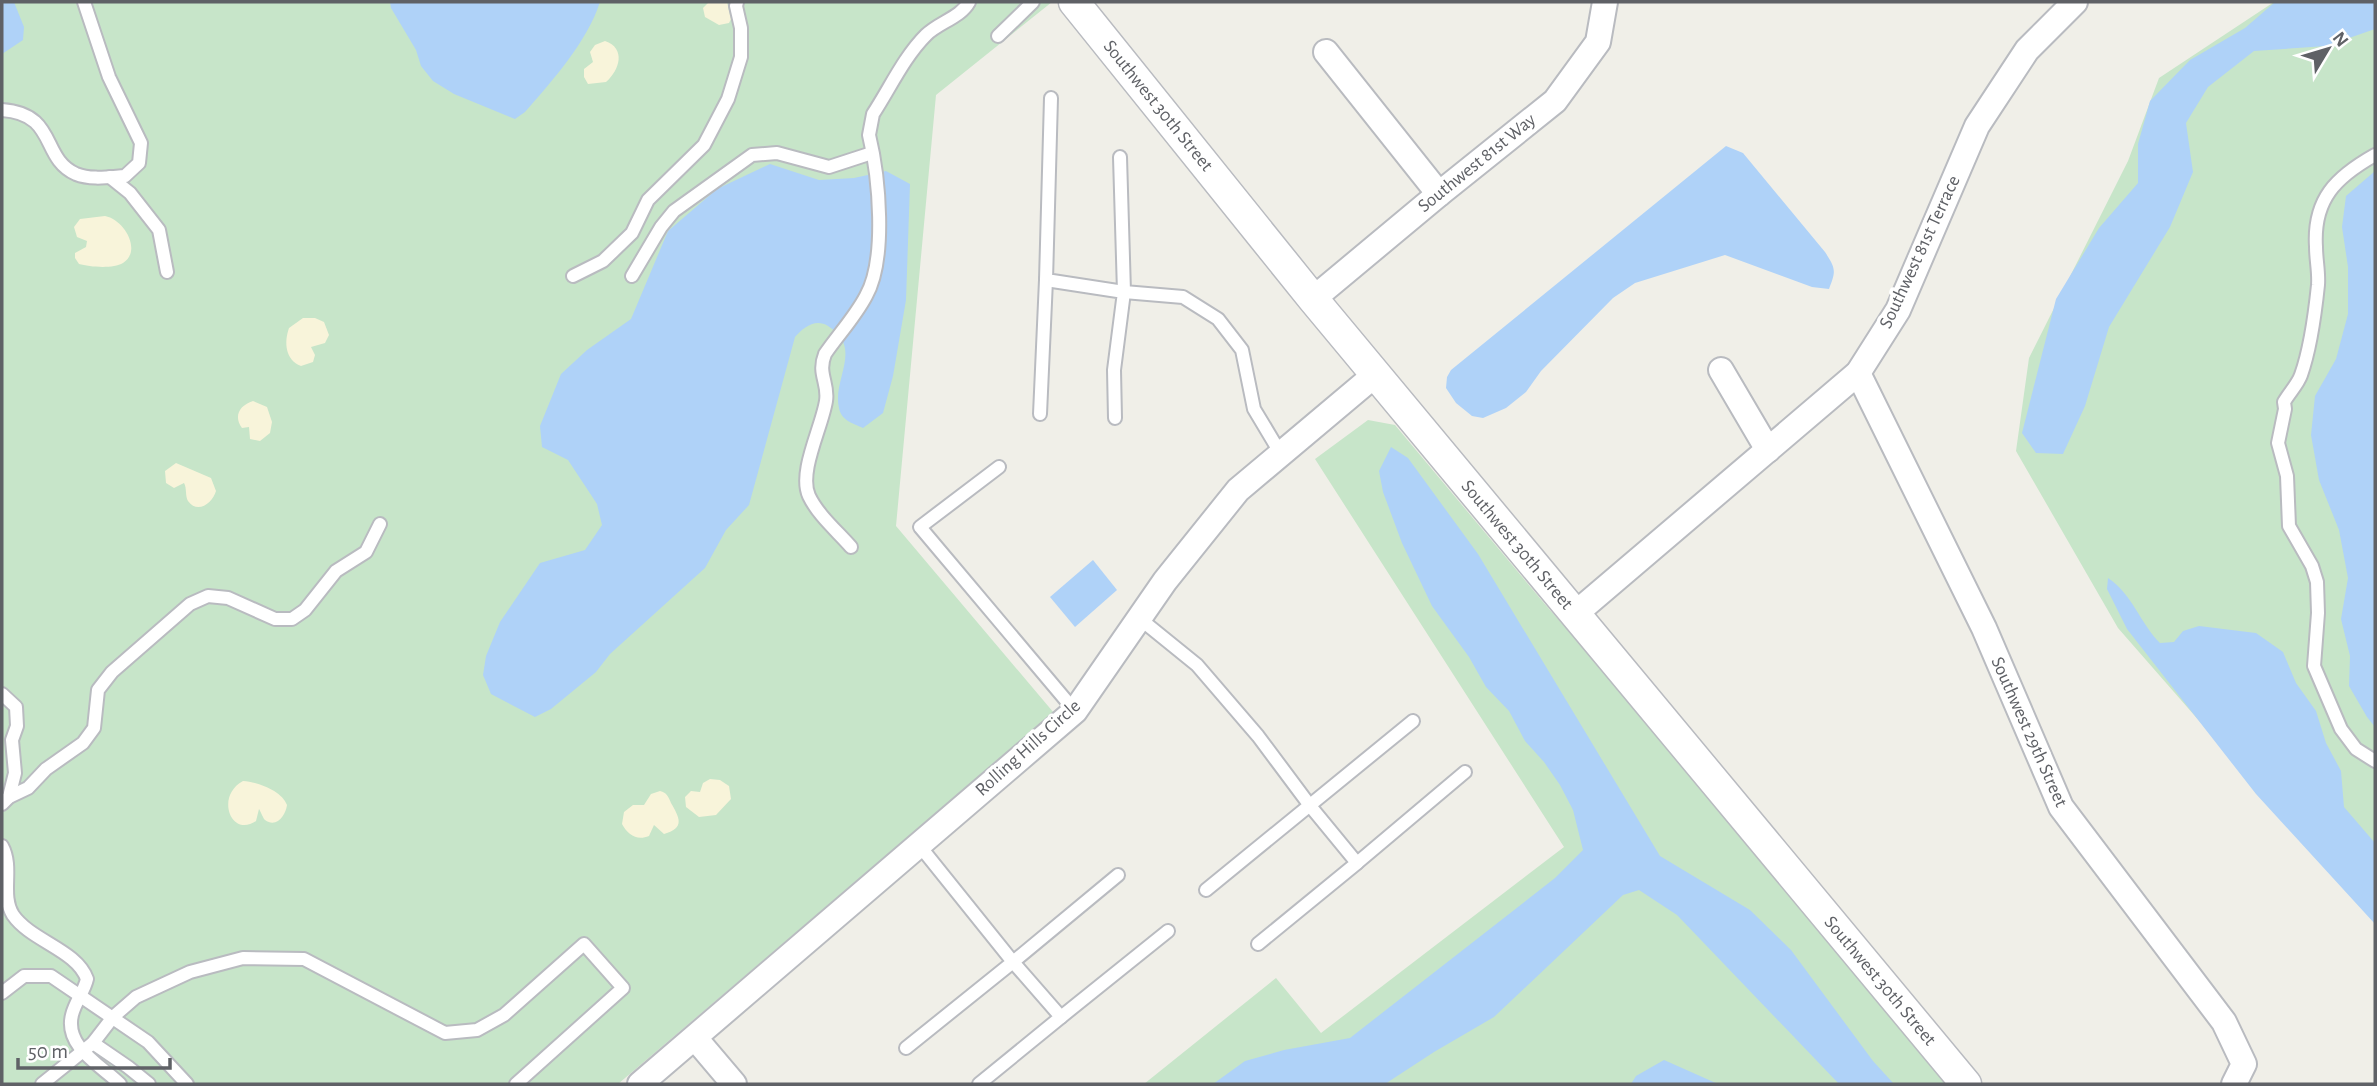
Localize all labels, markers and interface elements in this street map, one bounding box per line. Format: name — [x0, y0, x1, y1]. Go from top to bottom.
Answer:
north arrow — [2293, 14, 2363, 84]
text: N — [2329, 28, 2352, 51]
street label: Southwest 30th Street — [1100, 37, 1216, 175]
street label: Southwest 81st Way — [1415, 110, 1539, 216]
street label: Southwest 81st Terrace — [1876, 173, 1964, 331]
street label: Southwest 30th Street — [1458, 477, 1576, 613]
street label: Southwest 29th Street — [1987, 654, 2071, 810]
street label: Rolling Hills Circle — [972, 696, 1084, 800]
street label: Southwest 30th Street — [1821, 913, 1939, 1049]
scale bar — [18, 1026, 170, 1070]
text: 50 m — [28, 1041, 68, 1062]

